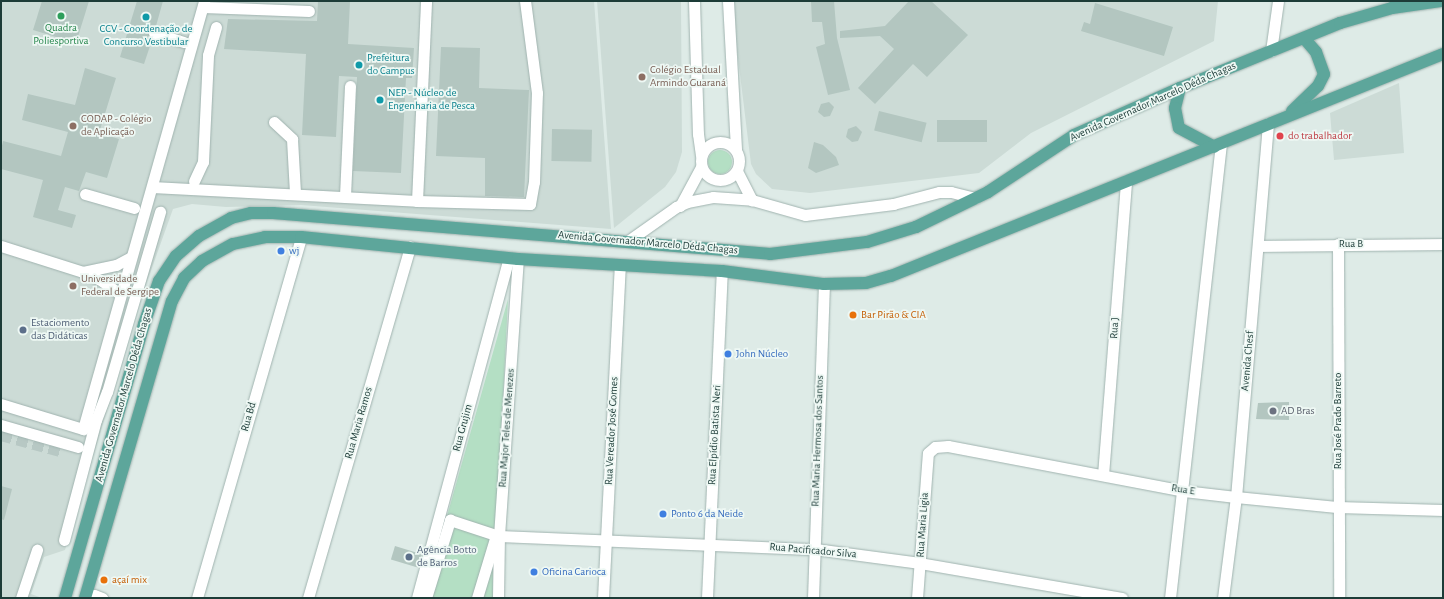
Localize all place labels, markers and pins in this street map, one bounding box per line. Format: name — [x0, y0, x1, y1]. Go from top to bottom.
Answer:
marker: Quadra Poliesportiva — [56, 11, 66, 21]
marker: CCV - Coordenação de Concurso Vestibular — [141, 12, 151, 22]
place label: Quadra Poliesportiva — [33, 22, 89, 48]
place label: CCV - Coordenação de Concurso Vestibular — [99, 23, 193, 49]
place label: Prefeitura do Campus — [367, 52, 415, 78]
marker: Prefeitura do Campus — [354, 60, 364, 70]
place label: Colégio Estadual Armindo Guaraná — [650, 64, 726, 90]
marker: Colégio Estadual Armindo Guaraná — [637, 72, 647, 82]
place label: NEP - Núcleo de Engenharia de Pesca — [388, 87, 475, 113]
marker: NEP - Núcleo de Engenharia de Pesca — [375, 95, 385, 105]
place label: CODAP - Colégio de Aplicação — [81, 113, 152, 139]
marker: CODAP - Colégio de Aplicação — [68, 121, 78, 131]
place label: do trabalhador — [1288, 129, 1352, 143]
marker: do trabalhador — [1275, 131, 1285, 141]
place label: wj — [289, 244, 299, 258]
marker: wj — [276, 246, 286, 256]
place label: Universidade Federal de Sergipe — [81, 273, 159, 299]
marker: Universidade Federal de Sergipe — [68, 281, 78, 291]
place label: Bar Pirão & CIA — [861, 308, 926, 322]
marker: Bar Pirão & CIA — [848, 310, 858, 320]
place label: Estaciomento das Didáticas — [31, 317, 89, 343]
marker: Estaciomento das Didáticas — [18, 325, 28, 335]
place label: John Núcleo — [736, 347, 788, 361]
marker: John Núcleo — [723, 349, 733, 359]
place label: AD Bras — [1281, 404, 1315, 418]
marker: AD Bras — [1268, 406, 1278, 416]
place label: Ponto 6 da Neide — [671, 507, 743, 521]
marker: Ponto 6 da Neide — [658, 509, 668, 519]
place label: Agência Botto de Barros — [417, 544, 477, 570]
marker: Agência Botto de Barros — [404, 552, 414, 562]
place label: Oficina Carioca — [542, 565, 606, 579]
marker: Oficina Carioca — [529, 567, 539, 577]
place label: açaí mix — [112, 573, 147, 587]
marker: açaí mix — [99, 575, 109, 585]

